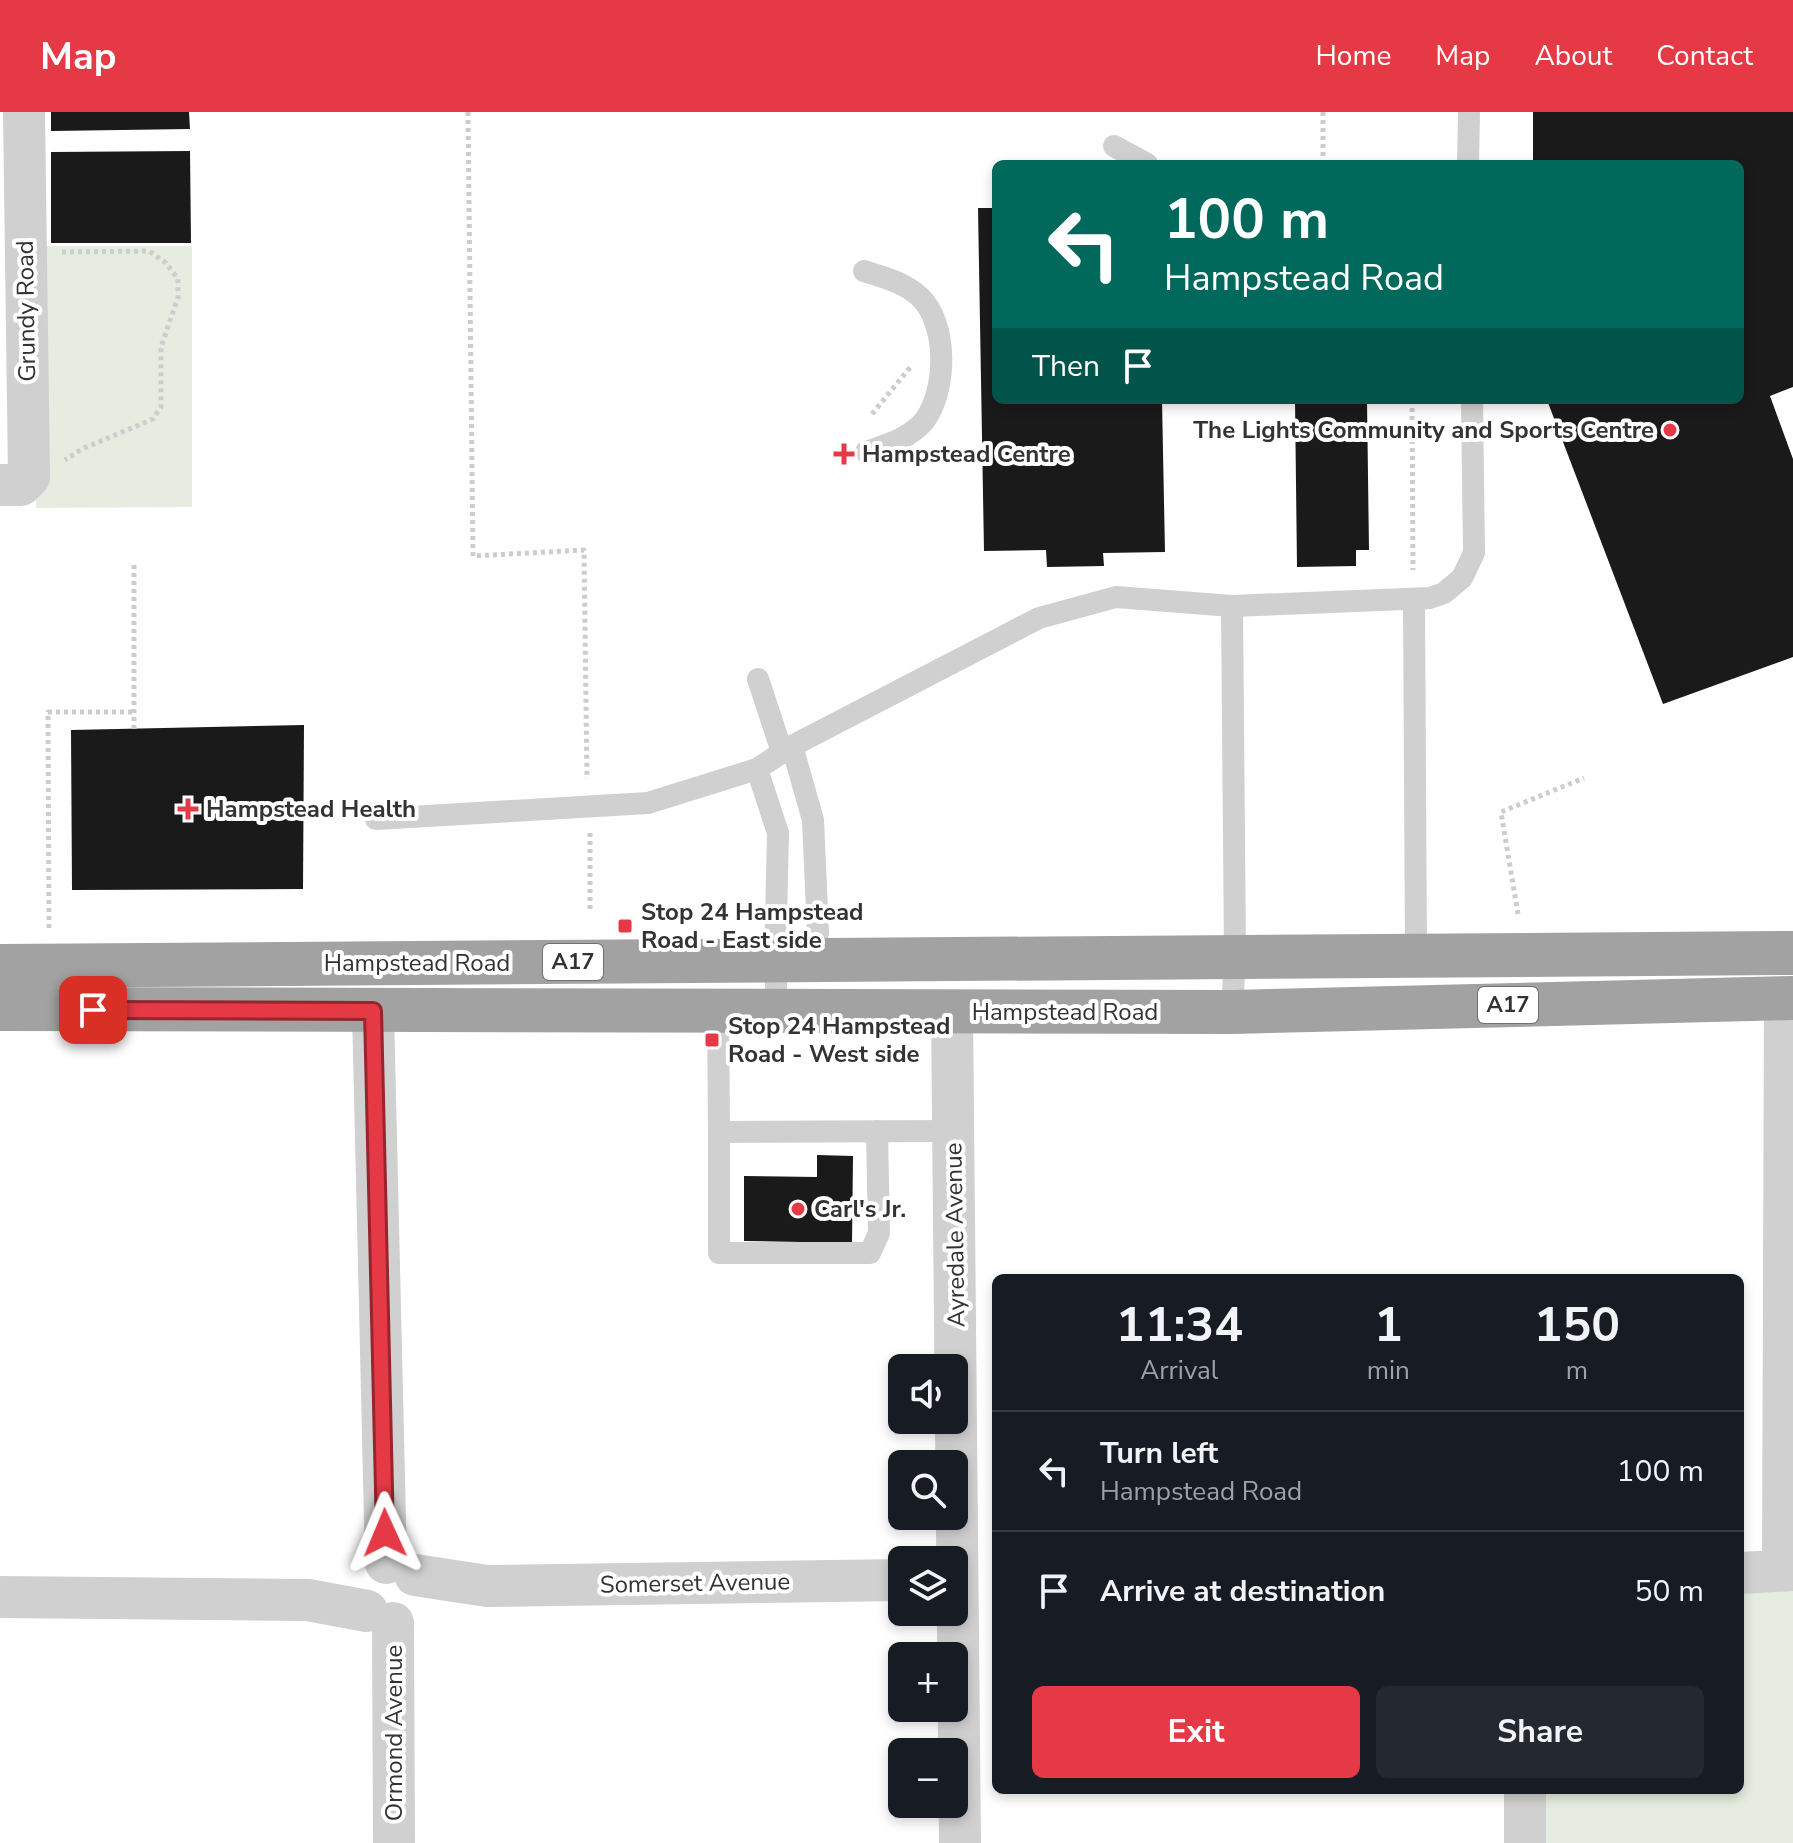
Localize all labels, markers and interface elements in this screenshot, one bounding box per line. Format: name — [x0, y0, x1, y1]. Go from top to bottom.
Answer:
text: Map — [40, 31, 117, 82]
text: Home — [1316, 37, 1391, 75]
text: Map — [1435, 37, 1490, 75]
text: About — [1534, 37, 1612, 75]
text: Contact — [1656, 37, 1753, 75]
text: 100 m — [1164, 181, 1329, 258]
icon: left — [1032, 192, 1136, 296]
street label: Grundy Road — [9, 240, 43, 382]
text: Hampstead Road — [1164, 254, 1444, 303]
icon: arrive — [1116, 344, 1160, 388]
text: Then — [1032, 346, 1100, 387]
place label: The Lights Community and Sports Centre — [1193, 414, 1654, 446]
marker: The Lights Community and Sports Centre — [1661, 421, 1679, 439]
place label: Hampstead Centre — [862, 438, 1071, 470]
marker: Hampstead Centre — [833, 443, 855, 465]
place label: Hampstead Health — [206, 793, 416, 825]
marker: Hampstead Health — [177, 798, 199, 820]
place label: Stop 24 Hampstead Road - East side — [641, 896, 863, 956]
marker: Stop 24 Hampstead Road - East side — [616, 917, 634, 935]
road number: A17 — [543, 944, 603, 980]
street label: Hampstead Road — [324, 947, 510, 979]
pin — [59, 976, 127, 1044]
road number: A17 — [1478, 987, 1538, 1023]
icon: arrive — [71, 988, 115, 1032]
street label: Hampstead Road — [972, 996, 1158, 1028]
place label: Stop 24 Hampstead Road - West side — [728, 1010, 950, 1070]
marker: Stop 24 Hampstead Road - West side — [703, 1031, 721, 1049]
street label: Ayredale Avenue — [937, 1142, 973, 1328]
place label: Carl's Jr. — [814, 1193, 906, 1225]
marker: Carl's Jr. — [789, 1200, 807, 1218]
text: 11:34 — [1116, 1292, 1243, 1358]
text: 1 — [1374, 1292, 1403, 1358]
text: 150 — [1534, 1292, 1620, 1358]
text: Arrival — [1140, 1353, 1219, 1388]
text: min — [1367, 1353, 1410, 1388]
text: m — [1566, 1353, 1588, 1388]
map controls — [888, 1354, 968, 1818]
button: sound — [888, 1354, 968, 1434]
text: Turn left — [1100, 1433, 1218, 1474]
icon: left — [1032, 1449, 1076, 1493]
button: search — [888, 1450, 968, 1530]
text: 100 m — [1617, 1451, 1704, 1492]
text: Hampstead Road — [1100, 1474, 1302, 1509]
position arrow — [343, 1491, 427, 1575]
button: layers — [888, 1546, 968, 1626]
street label: Somerset Avenue — [600, 1565, 790, 1601]
icon: arrive — [1032, 1569, 1076, 1613]
text: Arrive at destination — [1100, 1571, 1385, 1612]
text: 50 m — [1635, 1571, 1704, 1612]
button: + — [888, 1642, 968, 1722]
street label: Ormond Avenue — [378, 1645, 410, 1821]
button: Exit — [1032, 1686, 1360, 1778]
button: Share — [1376, 1686, 1704, 1778]
button: − — [888, 1738, 968, 1818]

